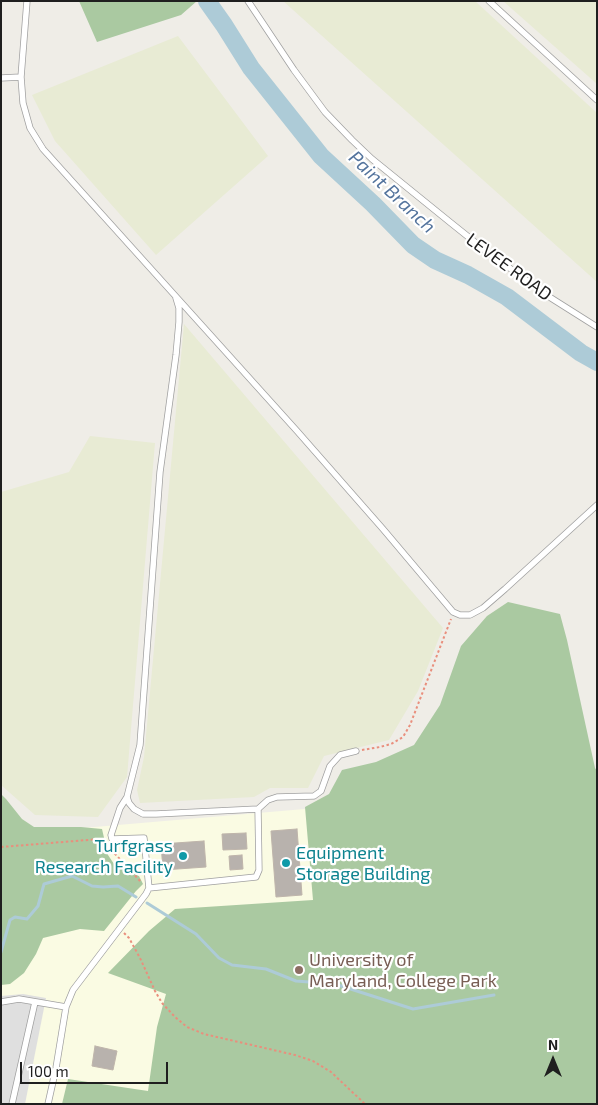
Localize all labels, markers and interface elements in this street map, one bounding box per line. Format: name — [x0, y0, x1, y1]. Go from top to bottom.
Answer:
water label: Paint Branch — [344, 146, 440, 238]
street label: LEVEE ROAD — [462, 229, 556, 305]
place label: Turfgrass Research Facility — [35, 835, 173, 878]
place label: Equipment Storage Building — [296, 842, 430, 884]
marker: Turfgrass Research Facility — [177, 850, 189, 862]
marker: Equipment Storage Building — [280, 857, 292, 869]
place label: University of Maryland, College Park — [309, 949, 497, 992]
marker: University of Maryland, College Park — [293, 964, 305, 976]
north arrow — [528, 1035, 578, 1085]
text: N — [548, 1036, 558, 1053]
scale bar — [22, 1052, 170, 1084]
text: 100 m — [28, 1062, 69, 1080]

